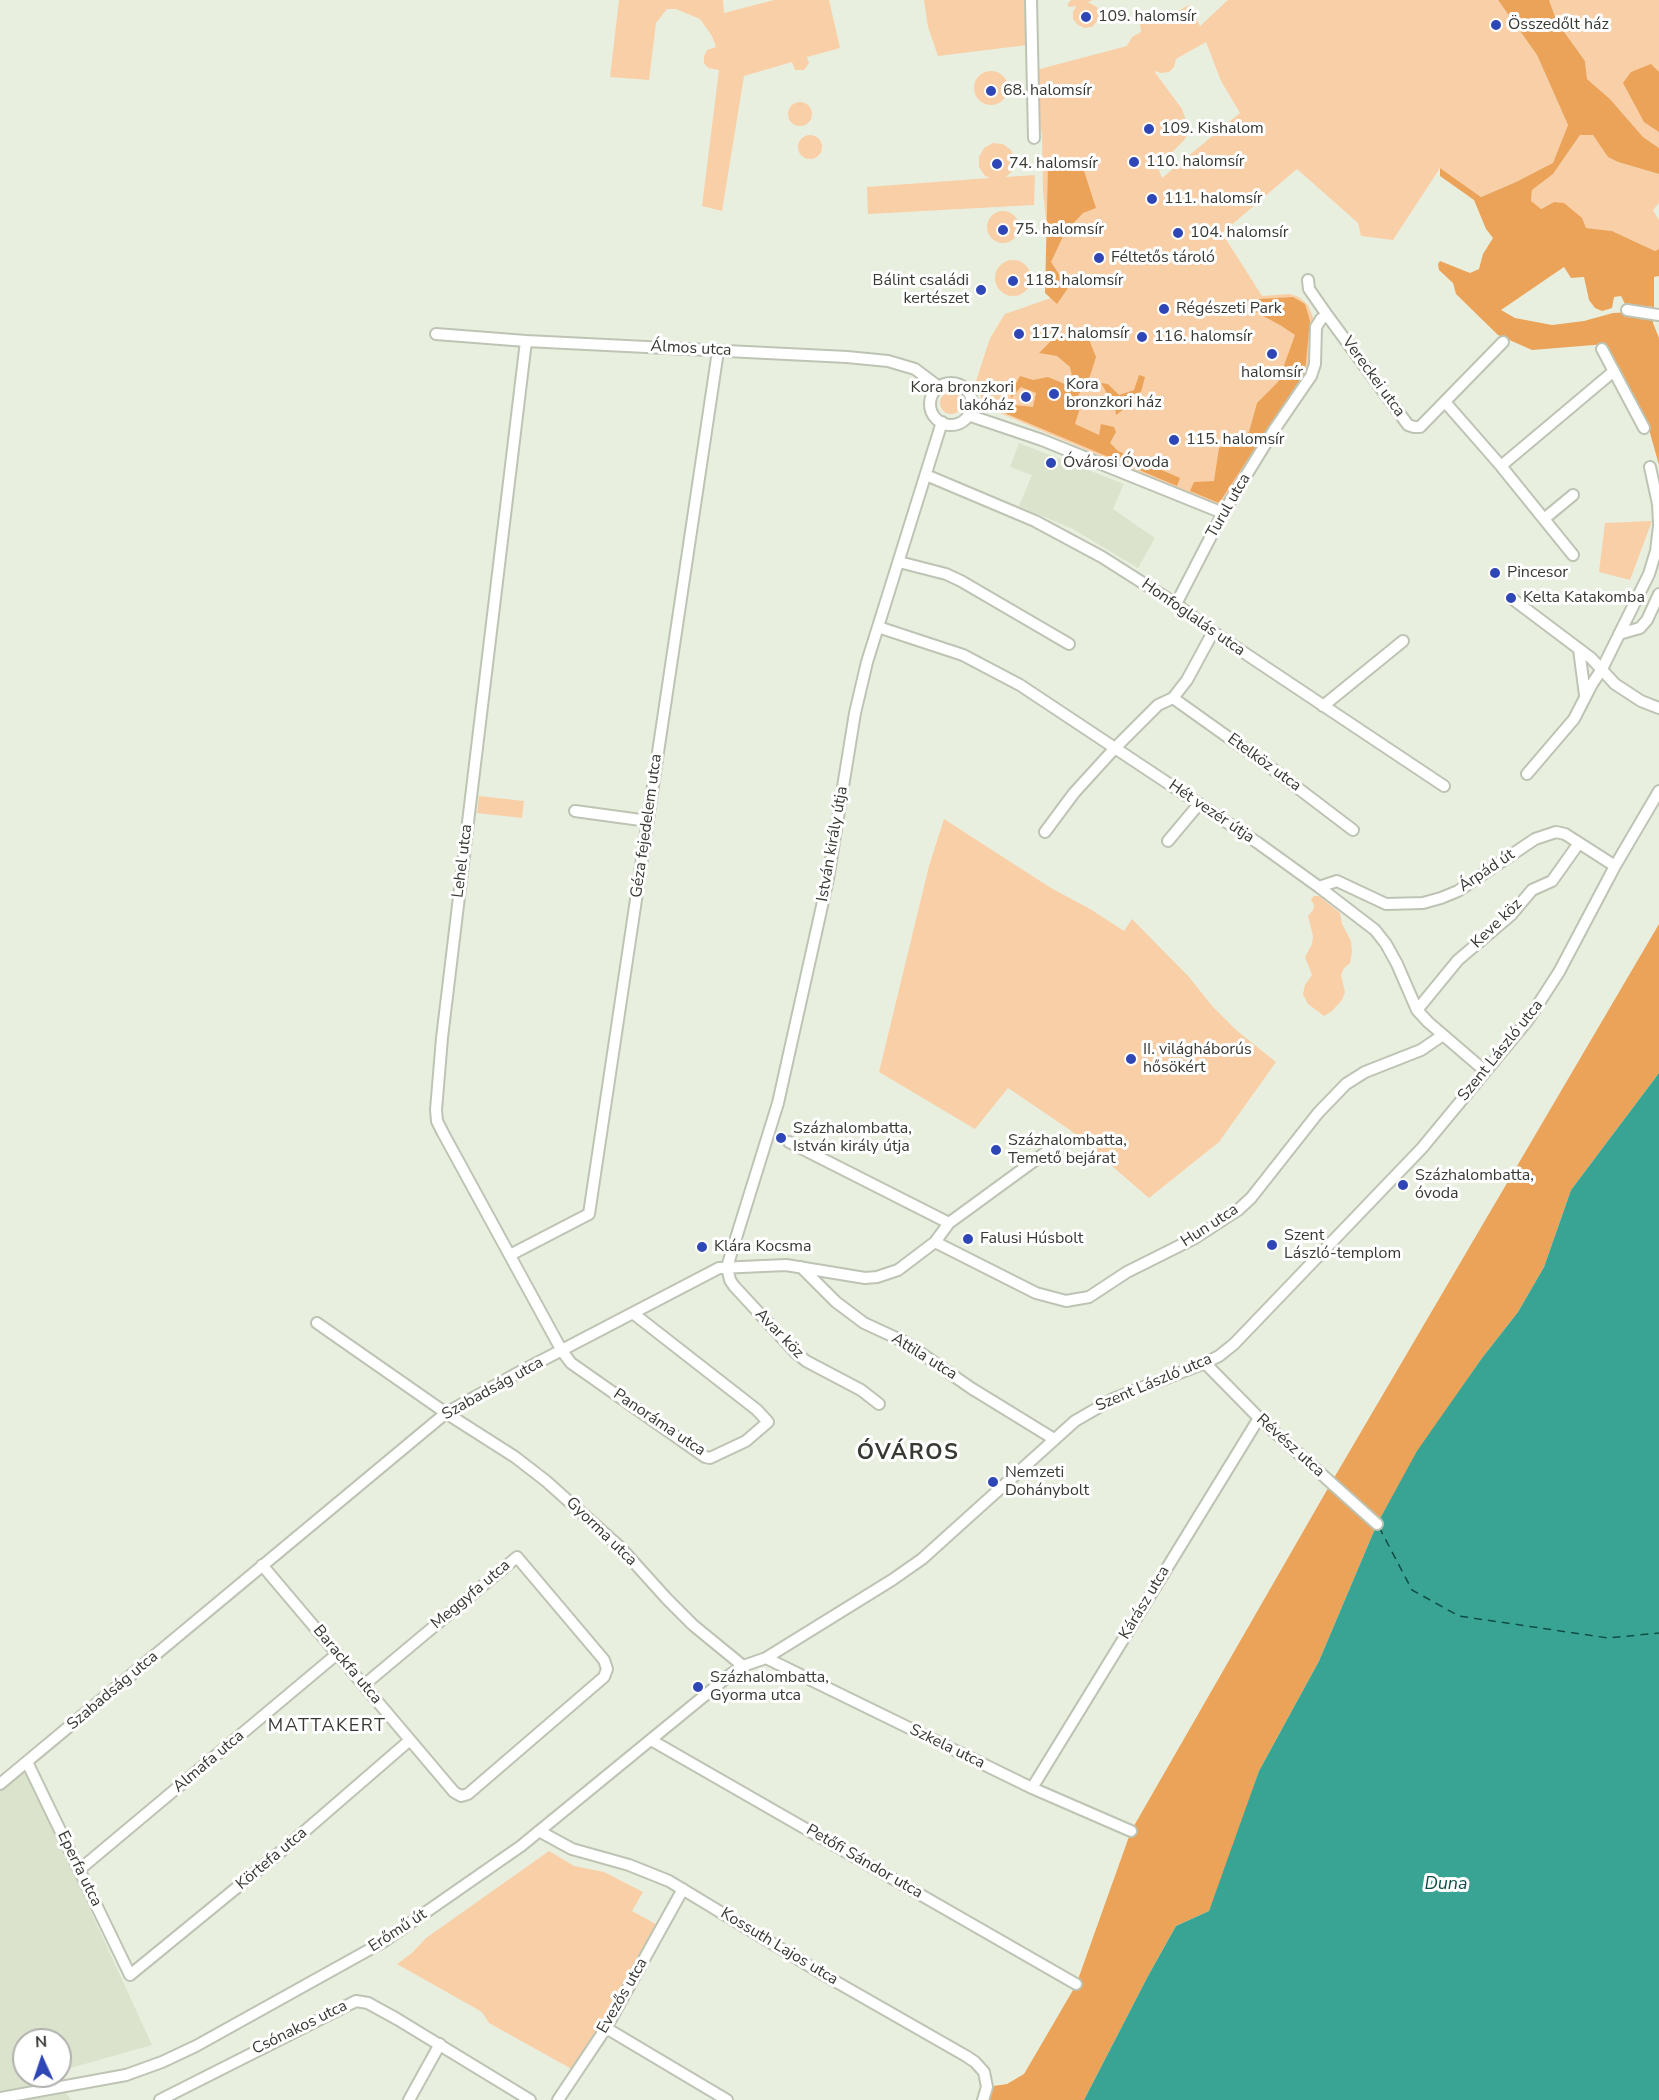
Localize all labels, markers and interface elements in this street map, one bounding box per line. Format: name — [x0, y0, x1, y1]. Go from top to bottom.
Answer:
place label: 109. halomsír — [1098, 7, 1197, 27]
marker: 109. halomsír — [1079, 10, 1093, 24]
place label: Összedőlt ház — [1508, 15, 1609, 35]
marker: Összedőlt ház — [1489, 18, 1503, 32]
place label: 68. halomsír — [1003, 81, 1092, 101]
marker: 68. halomsír — [984, 84, 998, 98]
place label: 109. Kishalom — [1161, 119, 1264, 139]
marker: 109. Kishalom — [1142, 122, 1156, 136]
place label: 110. halomsír — [1146, 152, 1245, 172]
place label: 74. halomsír — [1009, 154, 1098, 174]
marker: 110. halomsír — [1127, 155, 1141, 169]
marker: 74. halomsír — [990, 157, 1004, 171]
place label: 111. halomsír — [1164, 189, 1263, 209]
marker: 111. halomsír — [1145, 192, 1159, 206]
place label: 75. halomsír — [1015, 220, 1104, 240]
marker: 75. halomsír — [996, 223, 1010, 237]
place label: 104. halomsír — [1190, 223, 1289, 243]
marker: 104. halomsír — [1171, 226, 1185, 240]
place label: Féltetős tároló — [1111, 248, 1215, 268]
marker: Féltetős tároló — [1092, 251, 1106, 265]
place label: Bálint családi kertészet — [873, 271, 969, 309]
place label: 118. halomsír — [1025, 271, 1124, 291]
marker: 118. halomsír — [1006, 274, 1020, 288]
marker: Bálint családi kertészet — [974, 283, 988, 297]
place label: Régészeti Park — [1176, 299, 1282, 319]
marker: Régészeti Park — [1157, 302, 1171, 316]
place label: 117. halomsír — [1031, 324, 1130, 344]
marker: 117. halomsír — [1012, 327, 1026, 341]
place label: 116. halomsír — [1154, 327, 1253, 347]
marker: 116. halomsír — [1135, 330, 1149, 344]
street label: Vereckei utca — [1337, 333, 1409, 421]
street label: Álmos utca — [650, 337, 732, 361]
marker: halomsír — [1265, 347, 1279, 361]
place label: halomsír — [1241, 363, 1303, 383]
place label: Kora bronzkori ház — [1066, 375, 1162, 413]
place label: Kora bronzkori lakóház — [911, 378, 1014, 416]
marker: Kora bronzkori ház — [1047, 387, 1061, 401]
marker: Kora bronzkori lakóház — [1019, 390, 1033, 404]
place label: 115. halomsír — [1186, 430, 1285, 450]
marker: 115. halomsír — [1167, 433, 1181, 447]
place label: Óvárosi Óvoda — [1063, 453, 1169, 473]
marker: Óvárosi Óvoda — [1044, 456, 1058, 470]
street label: Turul utca — [1203, 470, 1255, 542]
place label: Pincesor — [1507, 563, 1568, 583]
marker: Pincesor — [1488, 566, 1502, 580]
street label: Honfoglalás utca — [1137, 575, 1249, 661]
place label: Kelta Katakomba — [1523, 588, 1645, 608]
marker: Kelta Katakomba — [1504, 591, 1518, 605]
street label: Etelköz utca — [1223, 730, 1305, 796]
street label: Géza fejedelem utca — [627, 753, 667, 899]
street label: Hét vezér útja — [1164, 776, 1258, 848]
street label: István király útja — [813, 785, 853, 903]
street label: Lehel utca — [449, 823, 477, 899]
street label: Árpád út — [1455, 845, 1519, 897]
street label: Keve köz — [1468, 895, 1526, 953]
street label: Szent László utca — [1454, 997, 1548, 1105]
place label: II. világháborús hősökért — [1143, 1040, 1252, 1078]
marker: II. világháborús hősökért — [1124, 1052, 1138, 1066]
place label: Százhalombatta, István király útja — [793, 1119, 912, 1157]
marker: Százhalombatta, István király útja — [774, 1131, 788, 1145]
place label: Százhalombatta, Temető bejárat — [1008, 1131, 1127, 1169]
marker: Százhalombatta, Temető bejárat — [989, 1143, 1003, 1157]
place label: Százhalombatta, óvoda — [1415, 1166, 1534, 1204]
marker: Százhalombatta, óvoda — [1396, 1178, 1410, 1192]
street label: Hun utca — [1178, 1200, 1242, 1252]
place label: Szent László-templom — [1284, 1226, 1401, 1264]
place label: Falusi Húsbolt — [980, 1229, 1083, 1249]
marker: Falusi Húsbolt — [961, 1232, 975, 1246]
place label: Klára Kocsma — [714, 1237, 811, 1257]
marker: Szent László-templom — [1265, 1238, 1279, 1252]
marker: Klára Kocsma — [695, 1240, 709, 1254]
street label: Avar köz — [751, 1305, 807, 1363]
street label: Attila utca — [888, 1329, 960, 1385]
street label: Szent László utca — [1093, 1350, 1215, 1416]
street label: Szabadság utca — [439, 1353, 547, 1425]
street label: Panoráma utca — [609, 1385, 709, 1461]
street label: Révész utca — [1252, 1410, 1328, 1482]
district label: ÓVÁROS — [857, 1441, 959, 1467]
place label: Nemzeti Dohánybolt — [1005, 1463, 1089, 1501]
marker: Nemzeti Dohánybolt — [986, 1475, 1000, 1489]
street label: Gyorma utca — [562, 1494, 640, 1570]
street label: Meggyfa utca — [428, 1556, 514, 1634]
street label: Kárász utca — [1116, 1563, 1174, 1643]
street label: Barackfa utca — [308, 1622, 386, 1708]
street label: Szabadság utca — [64, 1647, 162, 1735]
place label: Százhalombatta, Gyorma utca — [710, 1668, 829, 1706]
marker: Százhalombatta, Gyorma utca — [691, 1680, 705, 1694]
district label: MATTAKERT — [268, 1716, 386, 1738]
street label: Szkela utca — [906, 1721, 988, 1773]
street label: Almafa utca — [170, 1727, 248, 1797]
street label: Petőfi Sándor utca — [802, 1821, 926, 1903]
street label: Körtefa utca — [232, 1824, 312, 1894]
street label: Eperfa utca — [53, 1828, 105, 1910]
water label: Duna — [1424, 1874, 1468, 1896]
street label: Kossuth Lajos utca — [717, 1904, 841, 1990]
street label: Erőmű út — [365, 1905, 431, 1957]
street label: Evezős utca — [594, 1955, 652, 2037]
street label: Csónakos utca — [249, 1997, 351, 2059]
north arrow — [12, 2028, 72, 2088]
text: N — [35, 2031, 48, 2053]

